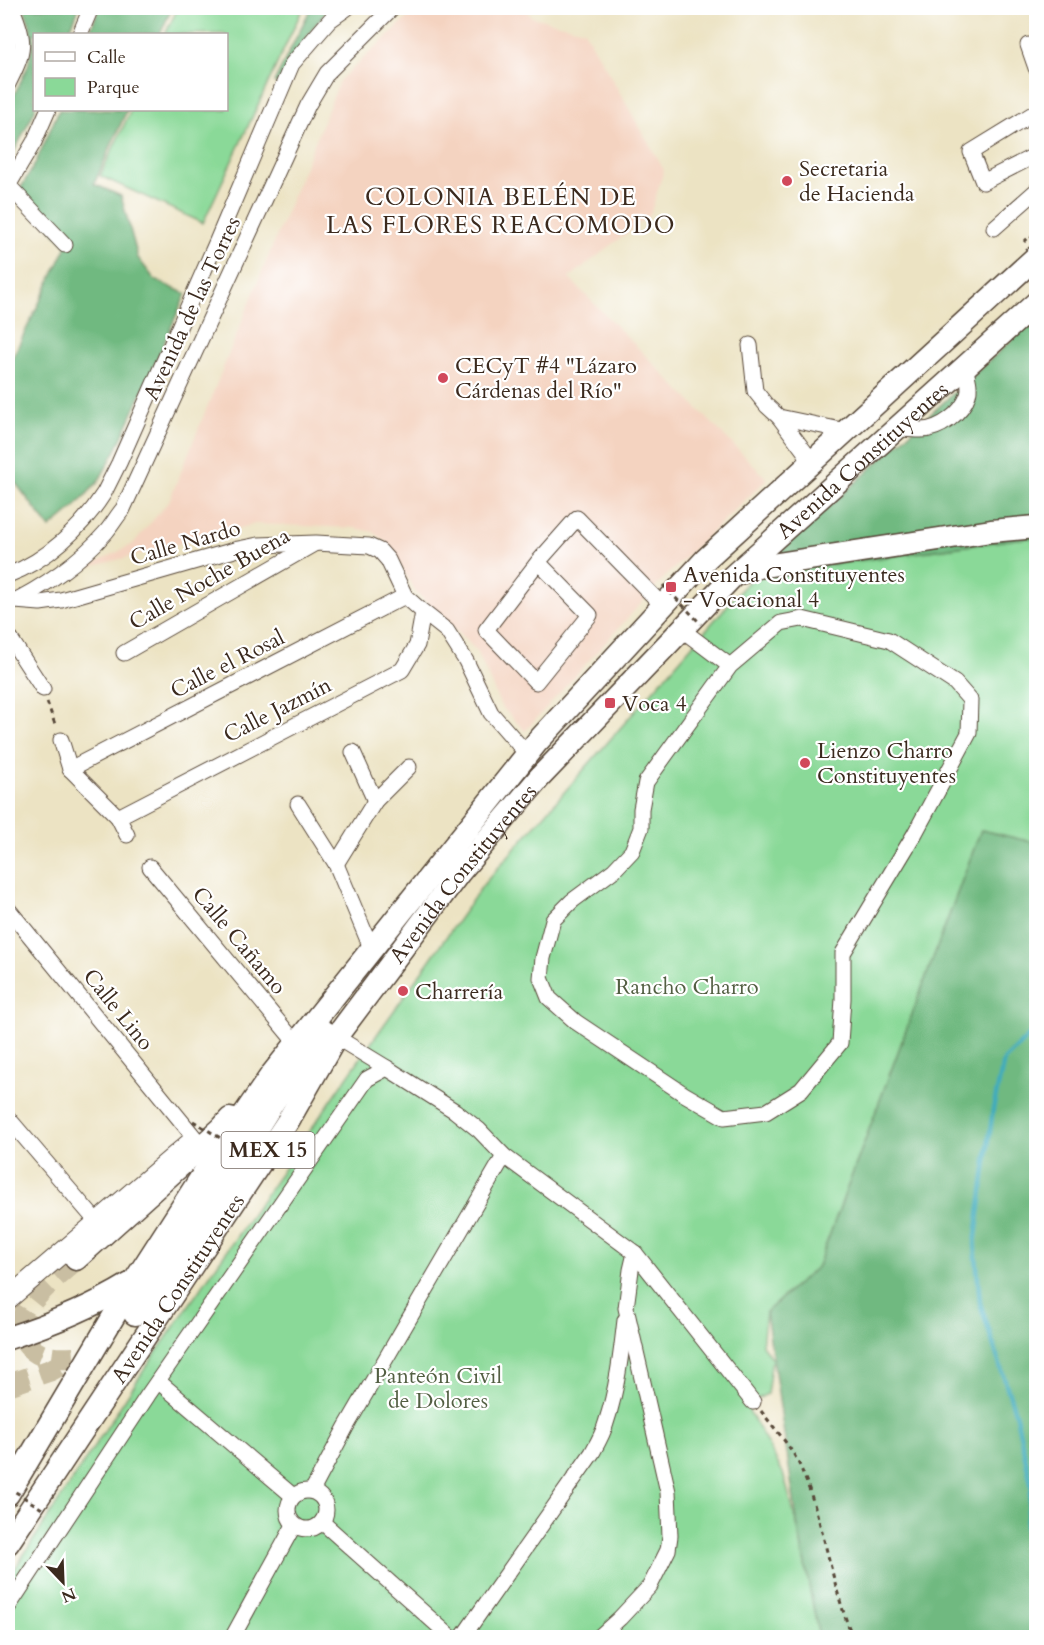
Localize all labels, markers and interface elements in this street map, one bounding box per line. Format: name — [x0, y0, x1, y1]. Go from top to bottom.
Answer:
legend — [33, 33, 228, 111]
text: Calle — [87, 45, 126, 70]
text: Parque — [87, 75, 140, 100]
place label: Secretaria de Hacienda — [799, 154, 915, 209]
marker: Secretaria de Hacienda — [780, 174, 794, 188]
district label: COLONIA BELÉN DE LAS FLORES REACOMODO — [326, 181, 676, 242]
street label: Avenida de las Torres — [136, 211, 248, 405]
place label: CECyT #4 "Lázaro Cárdenas del Río" — [455, 351, 637, 406]
marker: CECyT #4 "Lázaro Cárdenas del Río" — [436, 371, 450, 385]
street label: Avenida Constituyentes — [770, 375, 955, 546]
street label: Calle Nardo — [127, 513, 244, 573]
street label: Calle Noche Buena — [124, 520, 296, 637]
place label: Avenida Constituyentes - Vocacional 4 — [683, 560, 905, 615]
marker: Avenida Constituyentes - Vocacional 4 — [664, 580, 678, 594]
street label: Calle el Rosal — [165, 622, 290, 706]
street label: Calle Jazmín — [218, 670, 337, 750]
place label: Voca 4 — [622, 689, 687, 719]
marker: Voca 4 — [603, 696, 617, 710]
place label: Lienzo Charro Constituyentes — [817, 736, 956, 791]
marker: Lienzo Charro Constituyentes — [798, 756, 812, 770]
street label: Avenida Constituyentes — [382, 778, 544, 970]
street label: Calle Cañamo — [185, 880, 293, 1001]
street label: Calle Lino — [76, 962, 161, 1057]
park label: Rancho Charro — [615, 972, 759, 1002]
place label: Charrería — [415, 977, 504, 1007]
marker: Charrería — [396, 984, 410, 998]
road number: MEX 15 — [222, 1132, 314, 1168]
street label: Avenida Constituyentes — [104, 1188, 252, 1389]
park label: Panteón Civil de Dolores — [374, 1361, 502, 1416]
north arrow — [33, 1552, 93, 1612]
text: N — [58, 1582, 79, 1608]

